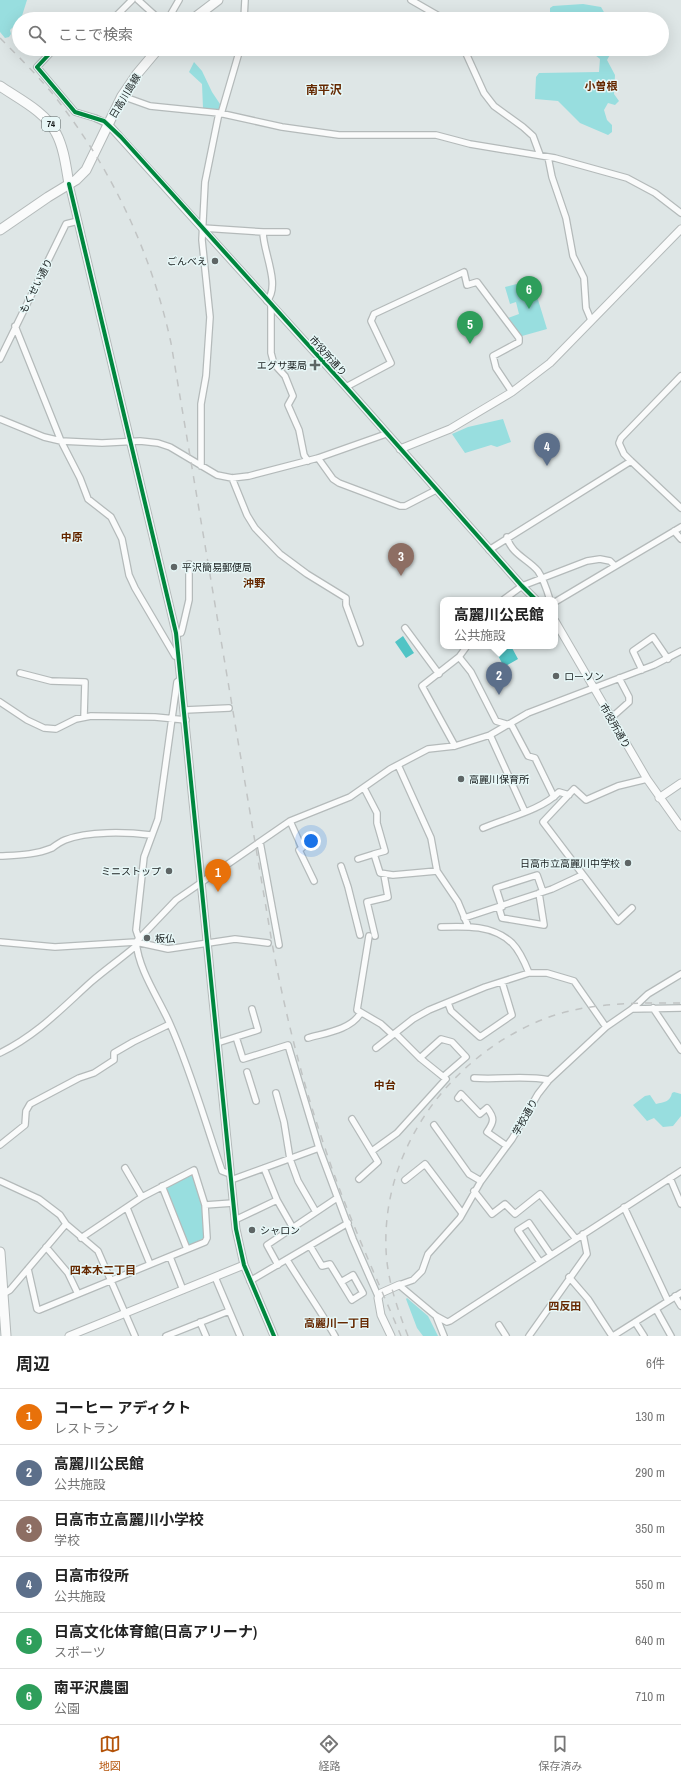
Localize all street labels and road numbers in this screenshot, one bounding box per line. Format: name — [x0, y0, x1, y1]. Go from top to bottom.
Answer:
street label: 日高川島線 — [107, 71, 143, 121]
road number: 74 — [42, 117, 60, 131]
street label: もくせい通り — [17, 256, 55, 316]
street label: 市役所通り — [306, 333, 350, 379]
street label: 市役所通り — [597, 701, 633, 751]
street label: 学校通り — [509, 1096, 541, 1138]

